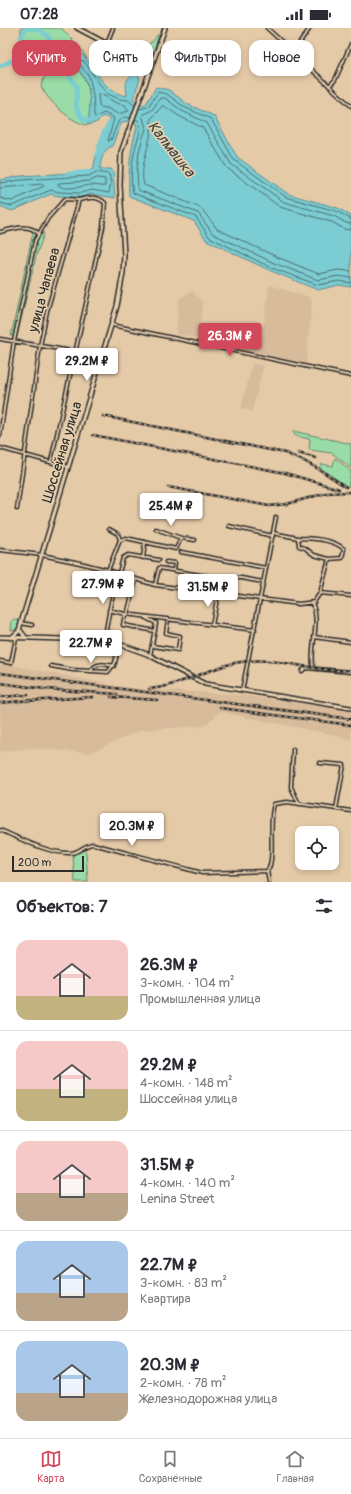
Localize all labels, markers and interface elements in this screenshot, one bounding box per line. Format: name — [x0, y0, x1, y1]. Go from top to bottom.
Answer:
text: 07:28 — [20, 5, 58, 24]
chip: Купить — [12, 40, 81, 76]
chip: Снять — [89, 40, 153, 76]
chip: Фильтры — [161, 40, 241, 76]
chip: Новое — [249, 40, 314, 76]
water label: Калмашка — [143, 117, 199, 182]
street label: улица Чапаева — [24, 246, 63, 335]
pin: 26.3M ₽ — [193, 323, 267, 357]
text: 26.3M ₽ — [208, 328, 252, 344]
pin: 29.2M ₽ — [50, 348, 124, 382]
text: 29.2M ₽ — [65, 353, 109, 369]
street label: Шоссейная улица — [39, 399, 85, 505]
pin: 25.4M ₽ — [134, 493, 208, 527]
text: 25.4M ₽ — [149, 498, 193, 514]
pin: 27.9M ₽ — [66, 571, 140, 605]
pin: 31.5M ₽ — [171, 574, 245, 608]
text: 27.9M ₽ — [81, 576, 125, 592]
text: 31.5M ₽ — [187, 579, 229, 595]
pin: 22.7M ₽ — [54, 630, 128, 664]
text: 22.7M ₽ — [69, 635, 113, 651]
pin: 20.3M ₽ — [95, 813, 169, 847]
text: 20.3M ₽ — [109, 818, 155, 834]
map controls — [295, 826, 339, 870]
button: locate — [295, 826, 339, 870]
scale bar — [12, 854, 84, 873]
text: 200 m — [18, 856, 51, 869]
icon: filters — [313, 895, 335, 917]
text: Объектов: 7 — [16, 896, 107, 917]
text: 26.3M ₽ — [140, 954, 199, 975]
icon: home — [48, 956, 96, 1004]
text: 3-комн. · 104 m² — [140, 975, 235, 991]
text: Промышленная улица — [140, 991, 261, 1007]
text: 29.2M ₽ — [140, 1054, 198, 1075]
icon: home — [48, 1057, 96, 1105]
text: 4-комн. · 148 m² — [140, 1075, 233, 1091]
text: Шоссейная улица — [140, 1091, 237, 1107]
text: 31.5M ₽ — [140, 1154, 195, 1175]
icon: home — [48, 1157, 96, 1205]
text: 4-комн. · 140 m² — [140, 1175, 235, 1191]
text: Lenina Street — [140, 1191, 215, 1207]
text: 22.7M ₽ — [140, 1254, 198, 1275]
icon: home — [48, 1257, 96, 1305]
text: 3-комн. · 83 m² — [140, 1275, 227, 1291]
text: Квартира — [140, 1291, 191, 1307]
text: 20.3M ₽ — [140, 1354, 200, 1375]
icon: home — [48, 1357, 96, 1405]
text: 2-комн. · 78 m² — [140, 1375, 226, 1391]
text: Железнодорожная улица — [140, 1391, 277, 1407]
tab: Карта — [37, 1448, 64, 1485]
tab: Сохранённые — [139, 1448, 202, 1485]
tab: Главная — [276, 1448, 314, 1485]

